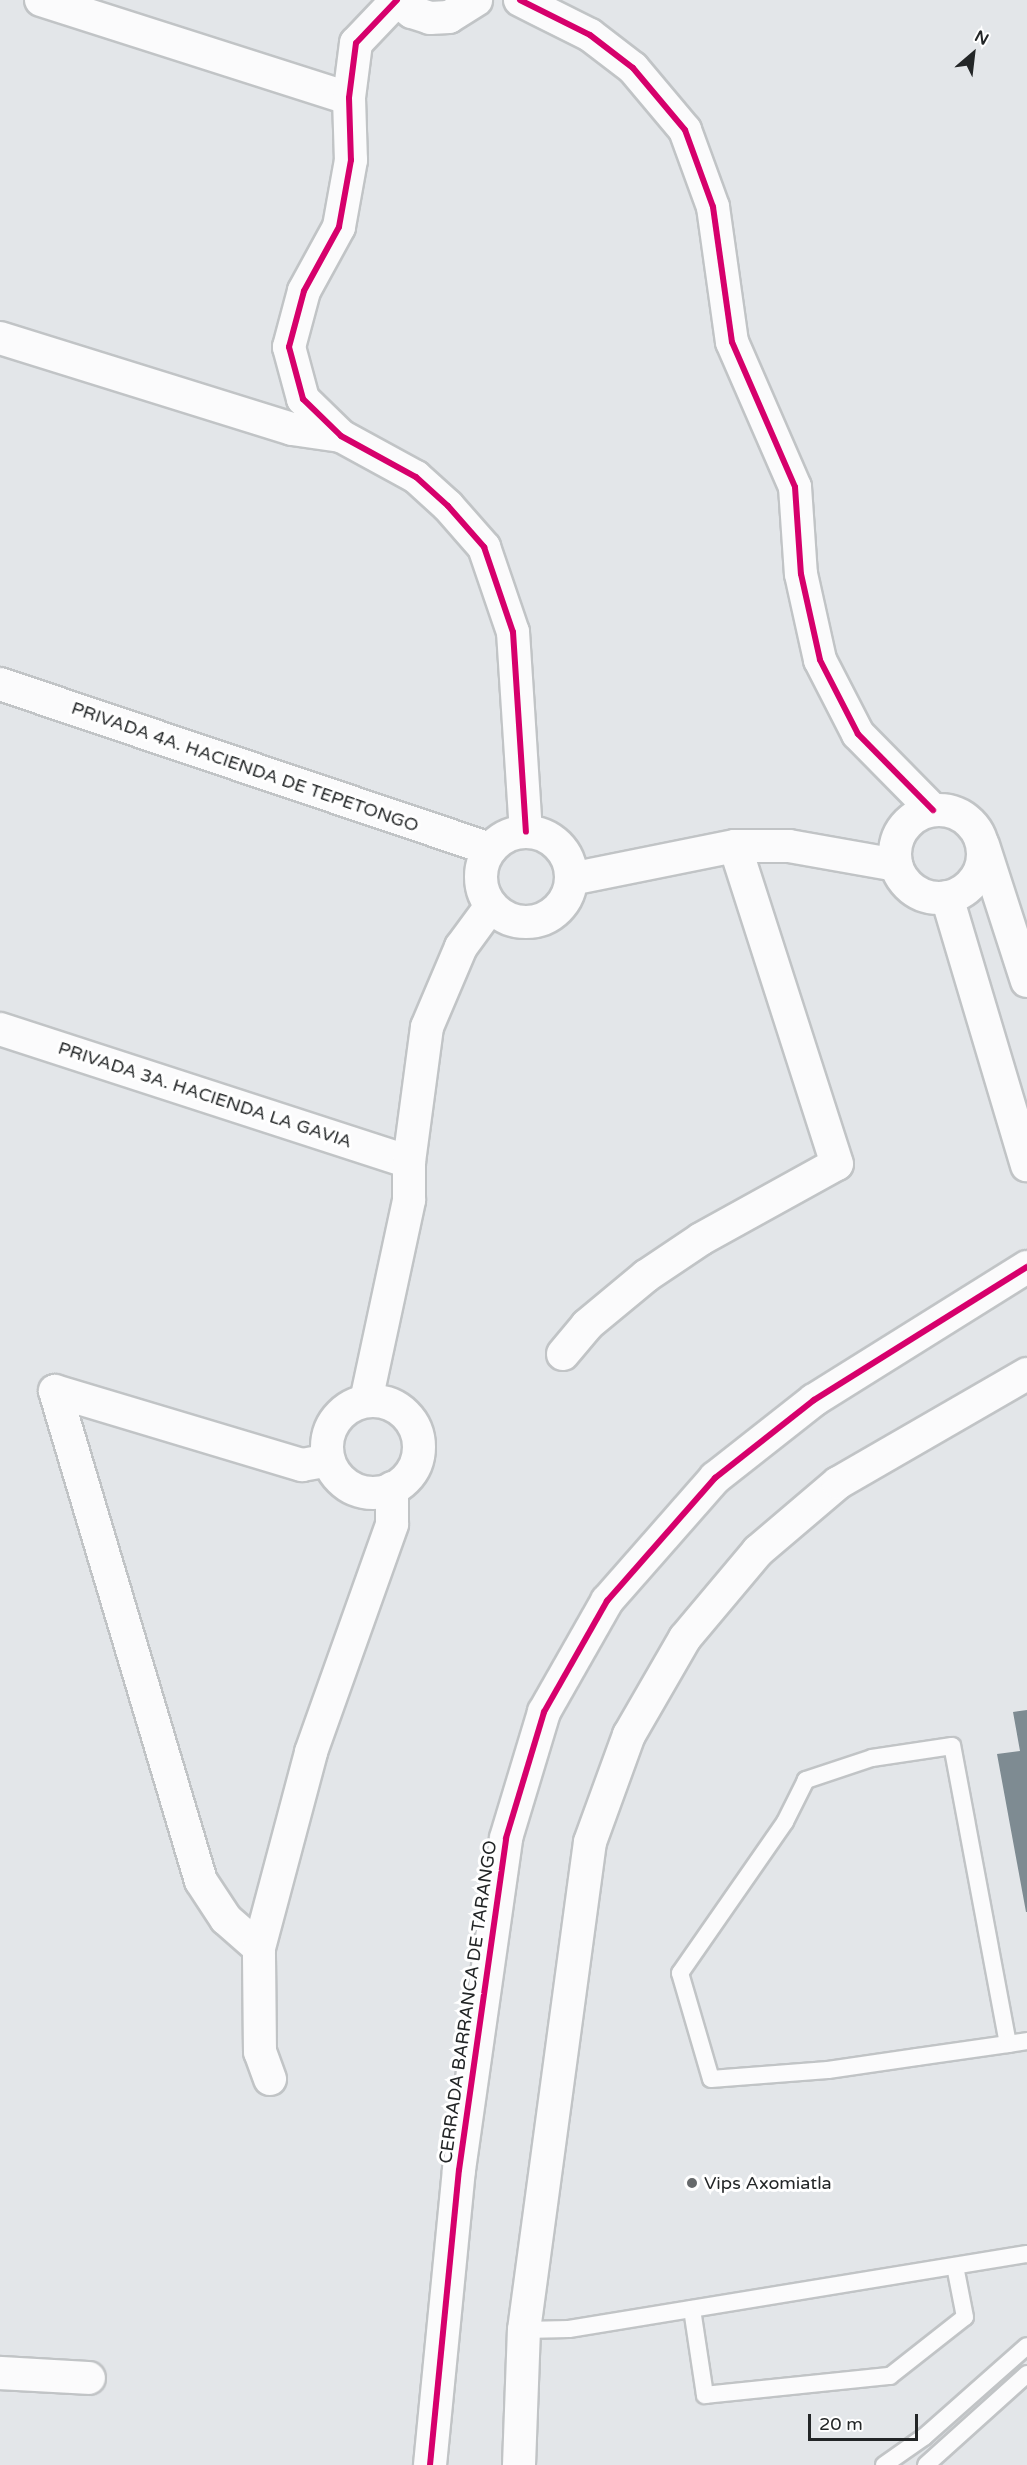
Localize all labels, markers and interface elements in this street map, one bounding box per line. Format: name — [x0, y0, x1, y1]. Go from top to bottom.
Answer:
north arrow — [943, 24, 1003, 84]
text: N — [971, 26, 992, 50]
street label: PRIVADA 4A. HACIENDA DE TEPETONGO — [69, 697, 421, 837]
street label: PRIVADA 3A. HACIENDA LA GAVIA — [55, 1037, 355, 1153]
street label: CERRADA BARRANCA DE TARANGO — [435, 1839, 501, 2165]
place label: Vips Axomiatla — [704, 2172, 832, 2194]
marker: Vips Axomiatla — [685, 2176, 699, 2190]
scale bar — [811, 2402, 920, 2440]
text: 20 m — [819, 2413, 863, 2435]

